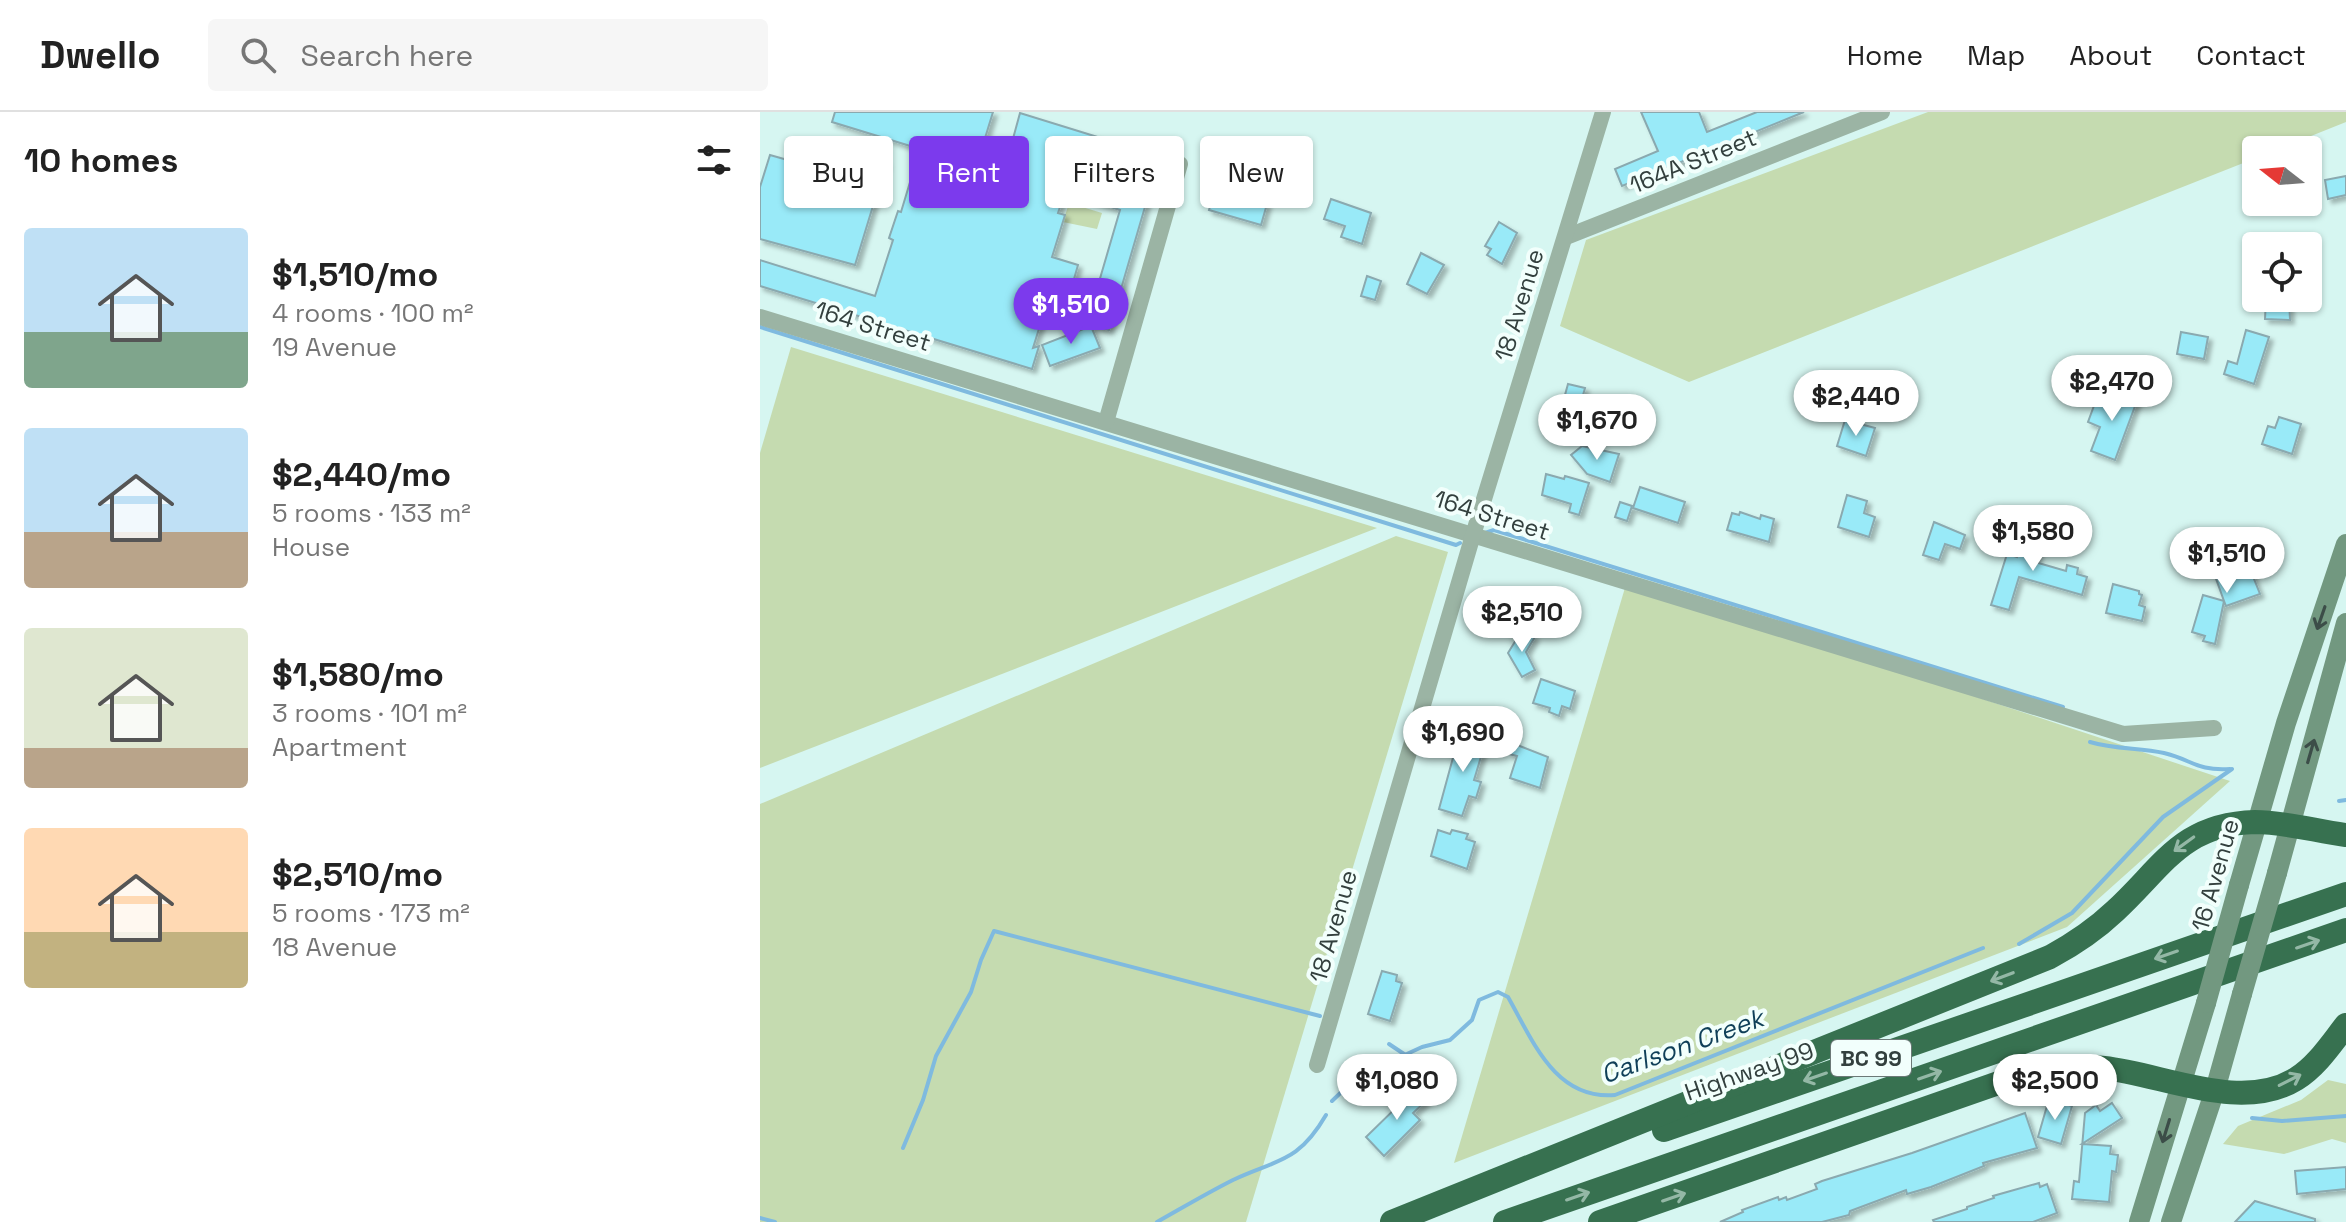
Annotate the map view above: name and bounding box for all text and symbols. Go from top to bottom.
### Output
search box [208,19,768,91]
text: Dwello [40,31,160,79]
icon: search [236,33,280,77]
text: Search here [300,36,473,75]
text: Home [1847,37,1923,73]
text: Map [1967,37,2025,73]
text: About [2069,37,2152,73]
text: Contact [2196,37,2306,73]
street label: 164A Street [1625,122,1761,200]
chip: Buy [784,136,893,208]
chip: Rent [909,136,1029,208]
chip: Filters [1045,136,1184,208]
chip: New [1200,136,1313,208]
north arrow [2242,136,2322,216]
map controls [2242,136,2322,312]
icon: filters [692,138,736,182]
text: 10 homes [24,139,178,182]
button: locate [2242,232,2322,312]
street label: 18 Avenue [1487,245,1551,365]
text: $1,510/mo [272,253,438,296]
icon: home [88,260,184,356]
pin: $1,510 [1006,278,1136,346]
text: $1,510 [1032,287,1110,321]
street label: 164 Street [811,294,935,358]
text: 4 rooms · 100 m² [272,296,473,330]
text: 19 Avenue [272,330,397,364]
pin: $2,470 [2047,355,2177,423]
text: $2,470 [2069,364,2155,398]
pin: $2,440 [1791,370,1921,438]
text: $2,440 [1812,379,1900,413]
pin: $1,670 [1532,394,1662,462]
text: $1,670 [1556,403,1638,437]
text: $2,440/mo [272,453,451,496]
icon: home [88,460,184,556]
street label: 164 Street [1430,483,1554,547]
text: 5 rooms · 133 m² [272,496,471,530]
pin: $1,580 [1968,505,2098,573]
text: $1,580 [1991,514,2075,548]
pin: $1,510 [2162,527,2292,595]
text: House [272,530,350,564]
text: $1,510 [2188,536,2266,570]
pin: $2,510 [1457,586,1587,654]
text: $2,510 [1481,595,1563,629]
one-way arrow [2313,605,2328,630]
text: $1,580/mo [272,653,444,696]
icon: home [88,660,184,756]
text: 3 rooms · 101 m² [272,696,467,730]
pin: $1,690 [1398,706,1528,774]
text: $1,690 [1421,715,1505,749]
text: Apartment [272,730,407,764]
one-way arrow [2305,739,2320,765]
street label: 16 Avenue [2184,815,2246,935]
one-way arrow [2173,836,2195,852]
text: $2,510/mo [272,853,443,896]
icon: home [88,860,184,956]
street label: 18 Avenue [1302,866,1364,986]
text: 5 rooms · 173 m² [272,896,470,930]
text: 18 Avenue [272,930,397,964]
one-way arrow [2295,935,2320,950]
one-way arrow [2154,949,2179,964]
one-way arrow [1990,971,2015,985]
water label: Carlson Creek [1596,1000,1771,1091]
street label: Highway 99 [1680,1034,1818,1108]
road number: BC 99 [1831,1040,1911,1076]
pin: $1,080 [1332,1054,1462,1122]
pin: $2,500 [1990,1054,2120,1122]
text: $1,080 [1355,1063,1439,1097]
text: $2,500 [2011,1063,2099,1097]
one-way arrow [1917,1066,1942,1081]
one-way arrow [1803,1071,1828,1086]
one-way arrow [2278,1072,2302,1088]
one-way arrow [2158,1117,2173,1143]
one-way arrow [1565,1188,1590,1203]
one-way arrow [1661,1189,1686,1203]

